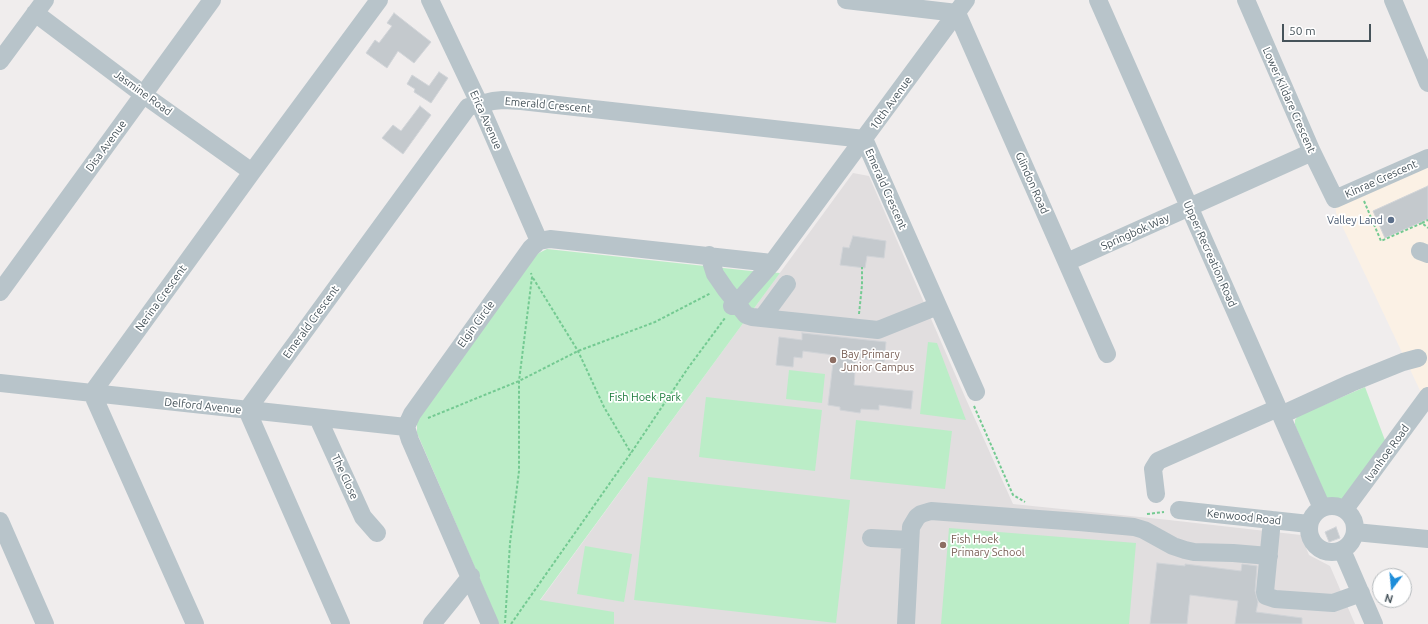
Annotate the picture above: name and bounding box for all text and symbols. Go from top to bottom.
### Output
scale bar [1284,16,1373,42]
text: 50 m [1289,24,1316,37]
street label: Lower Kildare Crescent [1260,45,1318,155]
street label: Jasmine Road [112,68,174,118]
street label: 10th Avenue [867,74,915,132]
street label: Erica Avenue [467,88,505,152]
street label: Emerald Crescent [504,95,592,115]
street label: Disa Avenue [83,118,129,174]
street label: Emerald Crescent [862,147,910,231]
street label: Glindon Road [1013,150,1051,216]
street label: Kinrae Crescent [1343,157,1419,201]
street label: Upper Recreation Road [1181,199,1239,309]
street label: Springbok Way [1099,211,1171,253]
place label: Valley Land [1327,213,1383,227]
marker: Valley Land [1386,215,1396,225]
street label: Nerina Crescent [133,262,189,334]
street label: Emerald Crescent [280,283,342,361]
street label: Elgin Circle [455,298,497,350]
place label: Bay Primary Junior Campus [841,347,914,373]
marker: Bay Primary Junior Campus [828,355,838,365]
park label: Fish Hoek Park [609,390,681,404]
street label: Delford Avenue [164,395,242,417]
street label: Ivanhoe Road [1362,422,1412,484]
street label: The Close [329,453,361,501]
street label: Kenwood Road [1206,507,1282,527]
place label: Fish Hoek Primary School [951,532,1025,558]
marker: Fish Hoek Primary School [938,540,948,550]
north arrow [1372,568,1412,608]
text: N [1383,592,1395,605]

